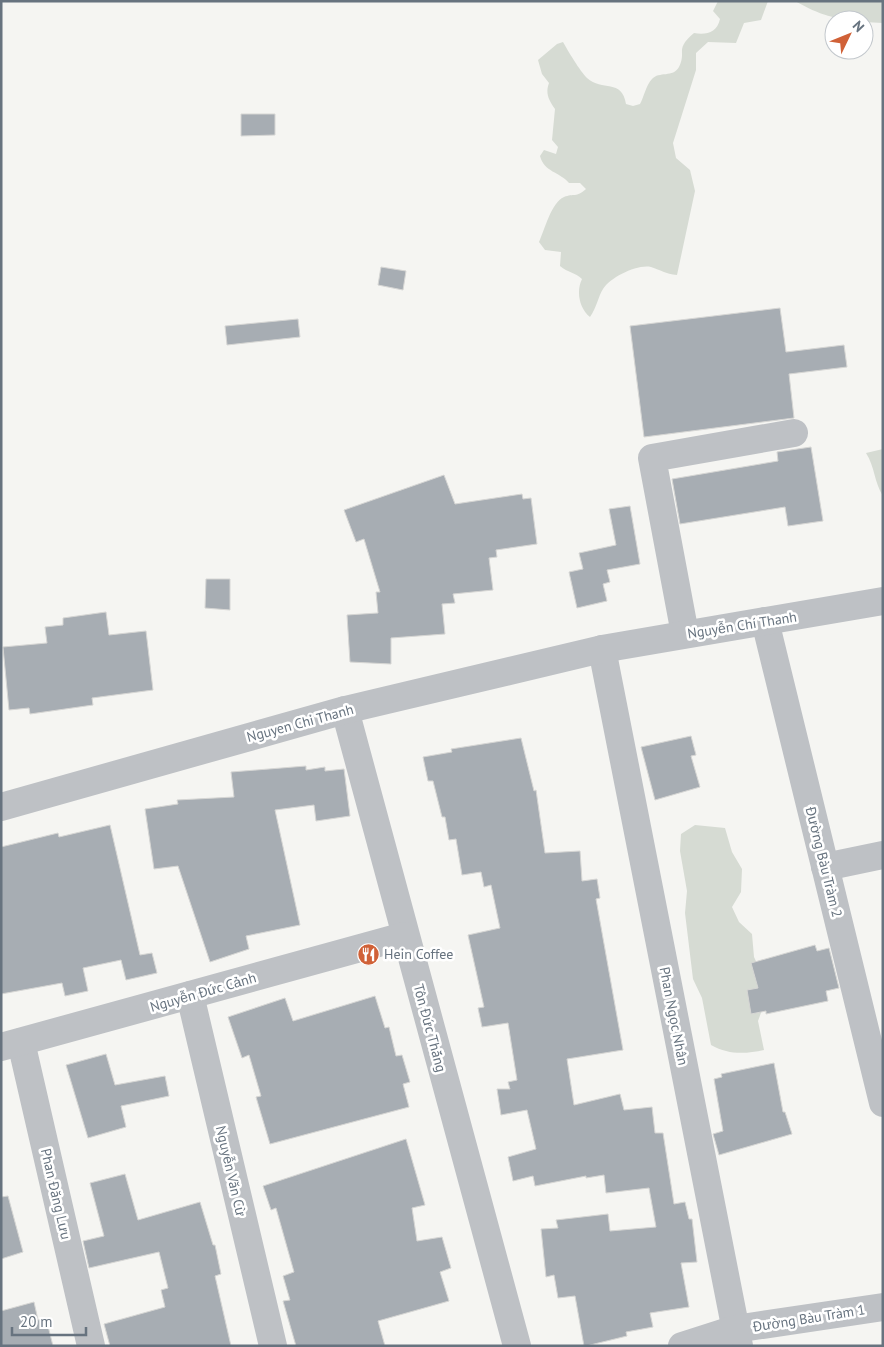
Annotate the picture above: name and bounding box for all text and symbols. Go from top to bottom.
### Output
north arrow [824,10,874,60]
text: N [849,17,868,36]
street label: Nguyễn Chí Thanh [686,607,798,643]
street label: Nguyen Chi Thanh [245,700,355,746]
street label: Đường Bàu Tràm 2 [801,804,846,919]
restaurant icon: Hein Coffee [356,942,380,966]
place label: Hein Coffee [384,945,453,963]
street label: Phan Ngọc Nhân [656,965,692,1067]
street label: Nguyễn Đức Cảnh [148,968,258,1016]
street label: Tôn Đức Thắng [410,982,450,1074]
street label: Nguyễn Văn Cừ [212,1124,250,1218]
street label: Phan Đăng Lưu [37,1147,75,1241]
street label: Đường Bàu Tràm 1 [751,1300,866,1336]
scale bar [12,1304,86,1336]
text: 20 m [20,1312,53,1331]

